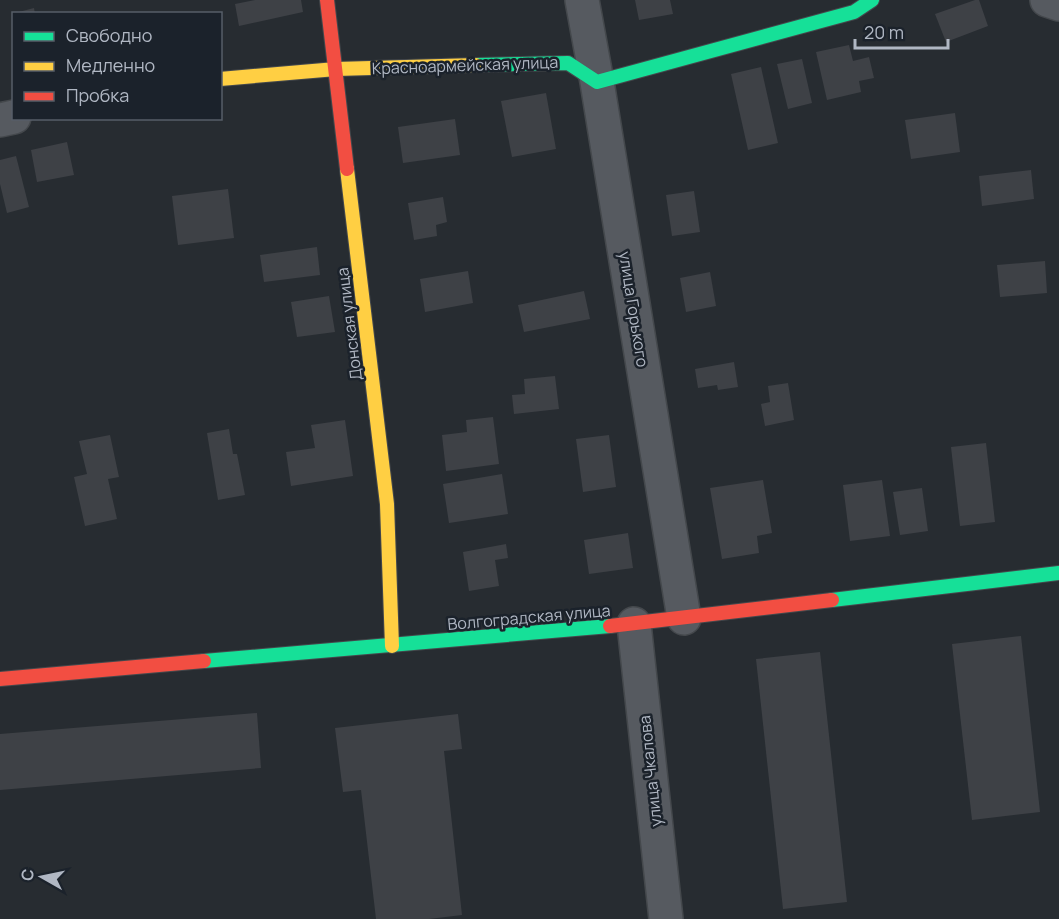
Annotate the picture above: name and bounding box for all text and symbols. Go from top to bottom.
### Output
legend [12,12,222,120]
scale bar [855,12,948,50]
text: 20 m [864,20,904,44]
text: Свободно [66,23,152,47]
street label: Красноармейская улица [371,51,559,79]
text: Медленно [66,53,155,77]
text: Пробка [66,83,129,107]
street label: улица Горького [614,249,654,369]
street label: Донская улица [331,266,367,382]
street label: Волгоградская улица [447,599,611,635]
street label: улица Чкалова [633,714,667,828]
north arrow [12,847,72,907]
text: С [15,867,39,882]

